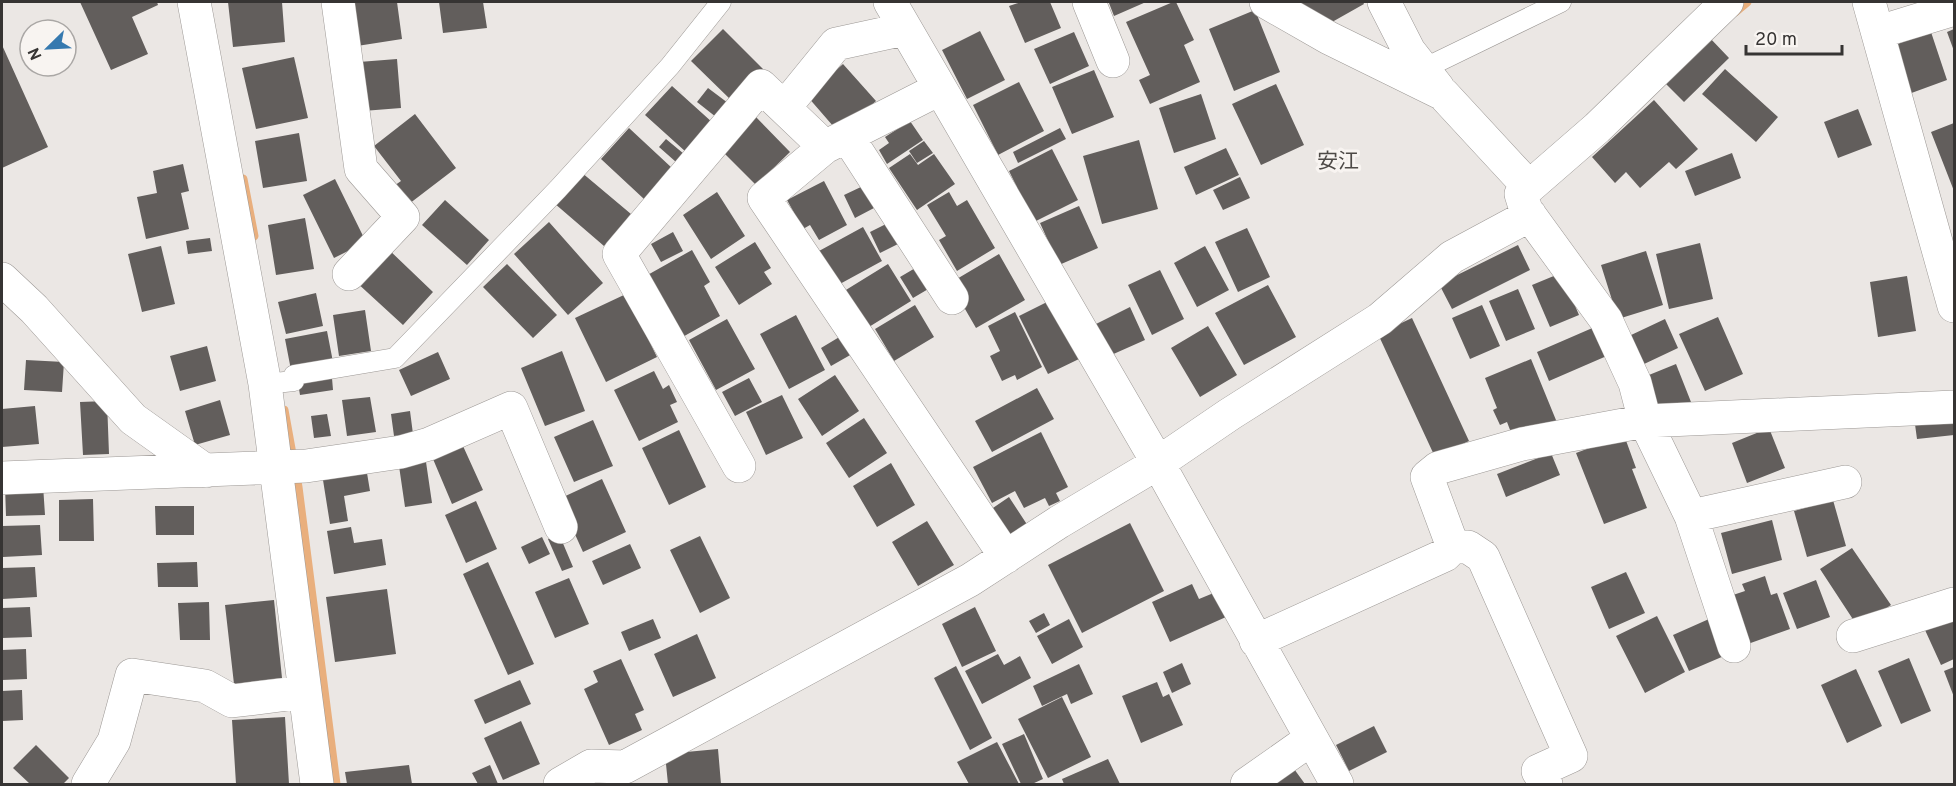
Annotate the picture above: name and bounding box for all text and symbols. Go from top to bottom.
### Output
north arrow [18,18,78,78]
scale bar [1746,18,1842,56]
text: 20 m [1755,29,1797,52]
text: N [25,44,48,63]
district label: 安江 [1317,149,1359,176]

